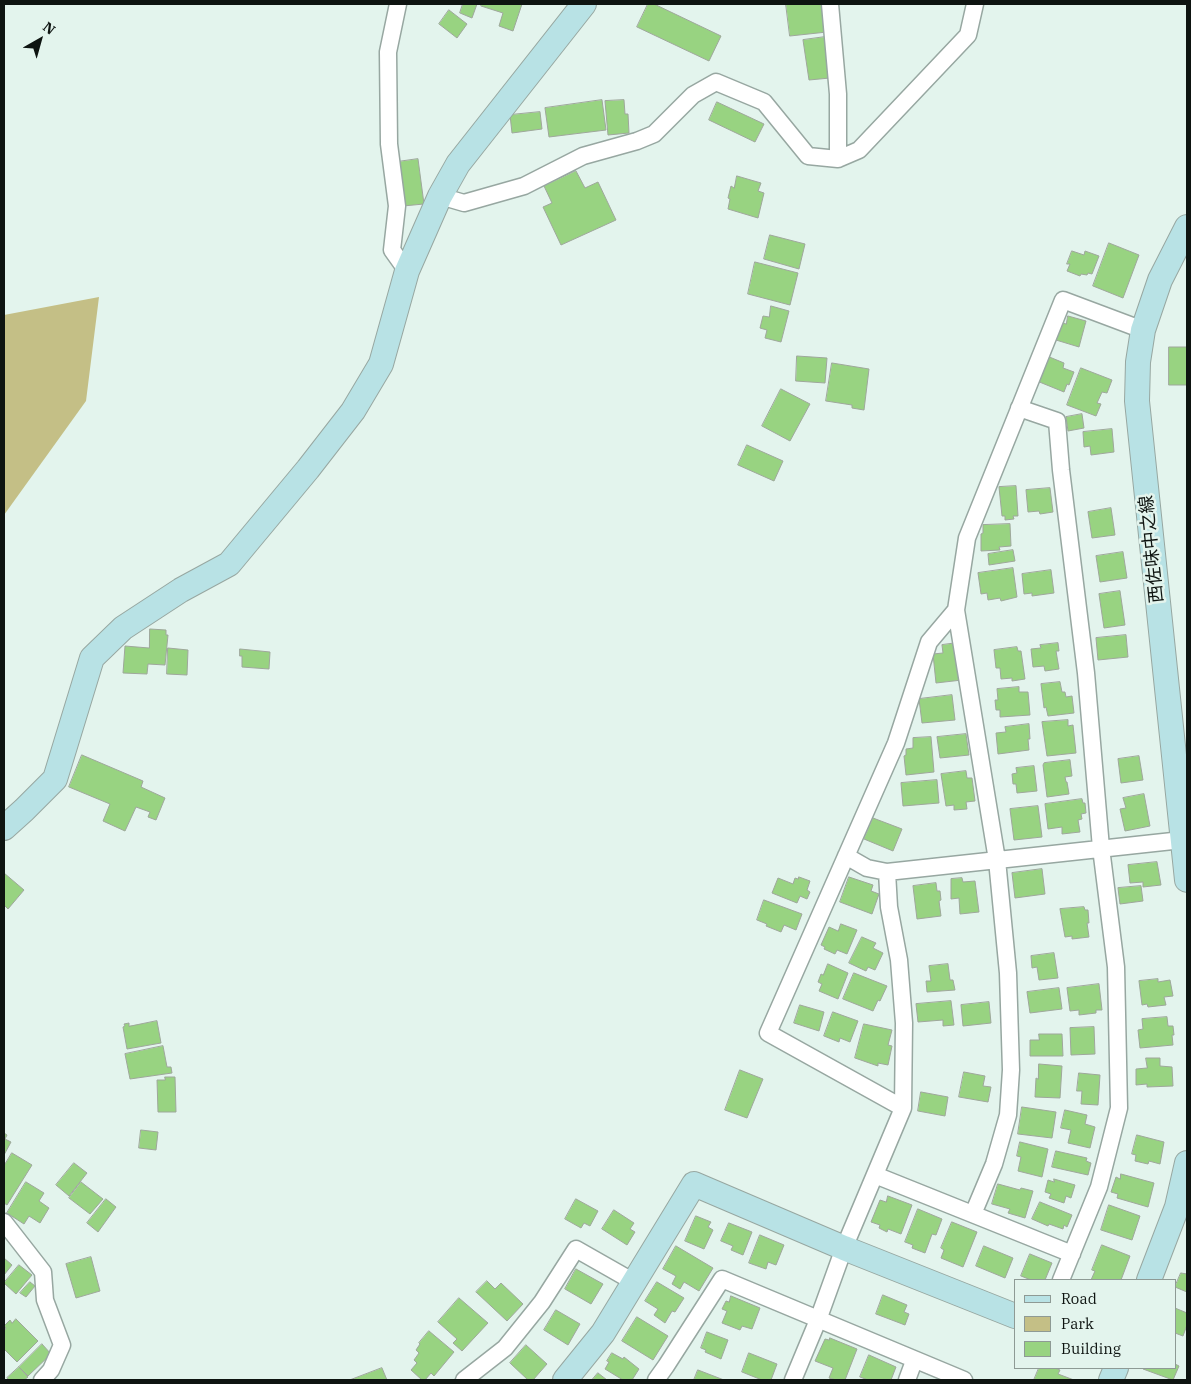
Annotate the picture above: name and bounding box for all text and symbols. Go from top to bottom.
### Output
north arrow [15,15,65,65]
text: N [39,18,59,39]
street label: 西佐味中之線 [1136,494,1168,604]
legend [1014,1279,1176,1369]
text: Road [1061,1289,1097,1308]
text: Park [1061,1314,1094,1333]
text: Building [1061,1339,1121,1358]

